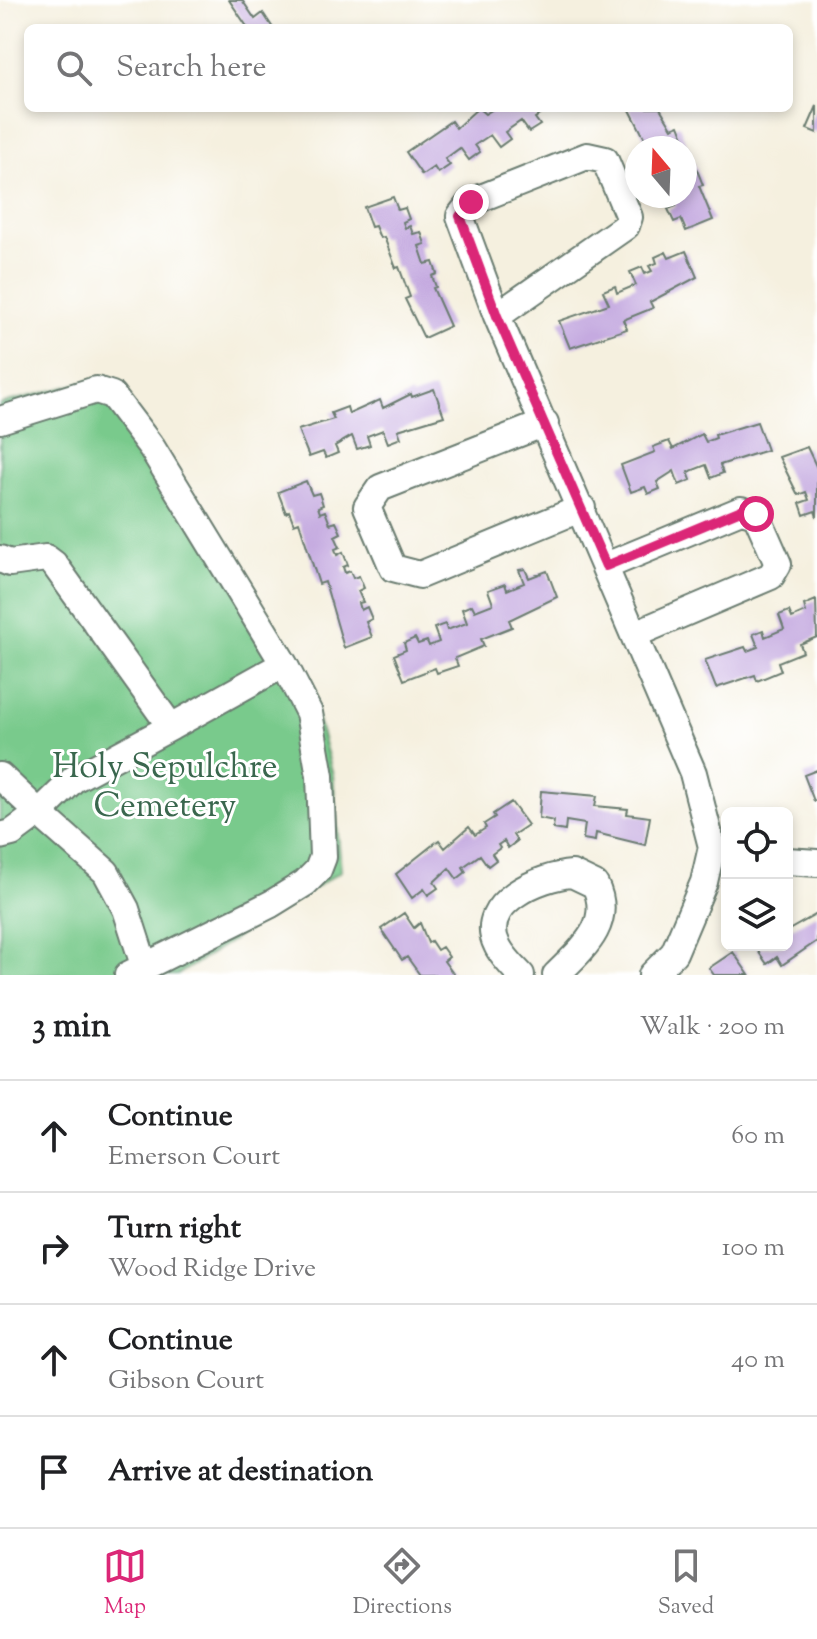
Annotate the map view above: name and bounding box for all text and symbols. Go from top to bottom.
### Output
search box [24,24,793,112]
icon: search [52,46,96,90]
text: Search here [116,47,266,90]
north arrow [625,136,697,208]
route end [453,184,489,220]
route start [738,496,774,532]
park label: Holy Sepulchre Cemetery [52,744,278,832]
map controls [721,807,793,951]
button: locate [721,807,793,879]
button: layers [721,879,793,951]
text: 3 min [32,1003,111,1052]
text: Walk · 200 m [640,1009,785,1046]
text: Continue [108,1096,233,1139]
icon: ahead [32,1114,76,1158]
text: 60 m [731,1118,785,1155]
text: Emerson Court [108,1139,280,1176]
text: Turn right [108,1208,241,1251]
icon: right [32,1226,76,1270]
text: 100 m [722,1230,785,1267]
text: Wood Ridge Drive [108,1251,316,1288]
text: Continue [108,1320,233,1363]
icon: ahead [32,1338,76,1382]
text: 40 m [731,1342,785,1379]
text: Gibson Court [108,1363,264,1400]
icon: arrive [32,1450,76,1494]
text: Arrive at destination [108,1451,373,1494]
tab: Map [103,1544,147,1624]
tab: Directions [353,1544,452,1624]
tab: Saved [658,1544,714,1624]

